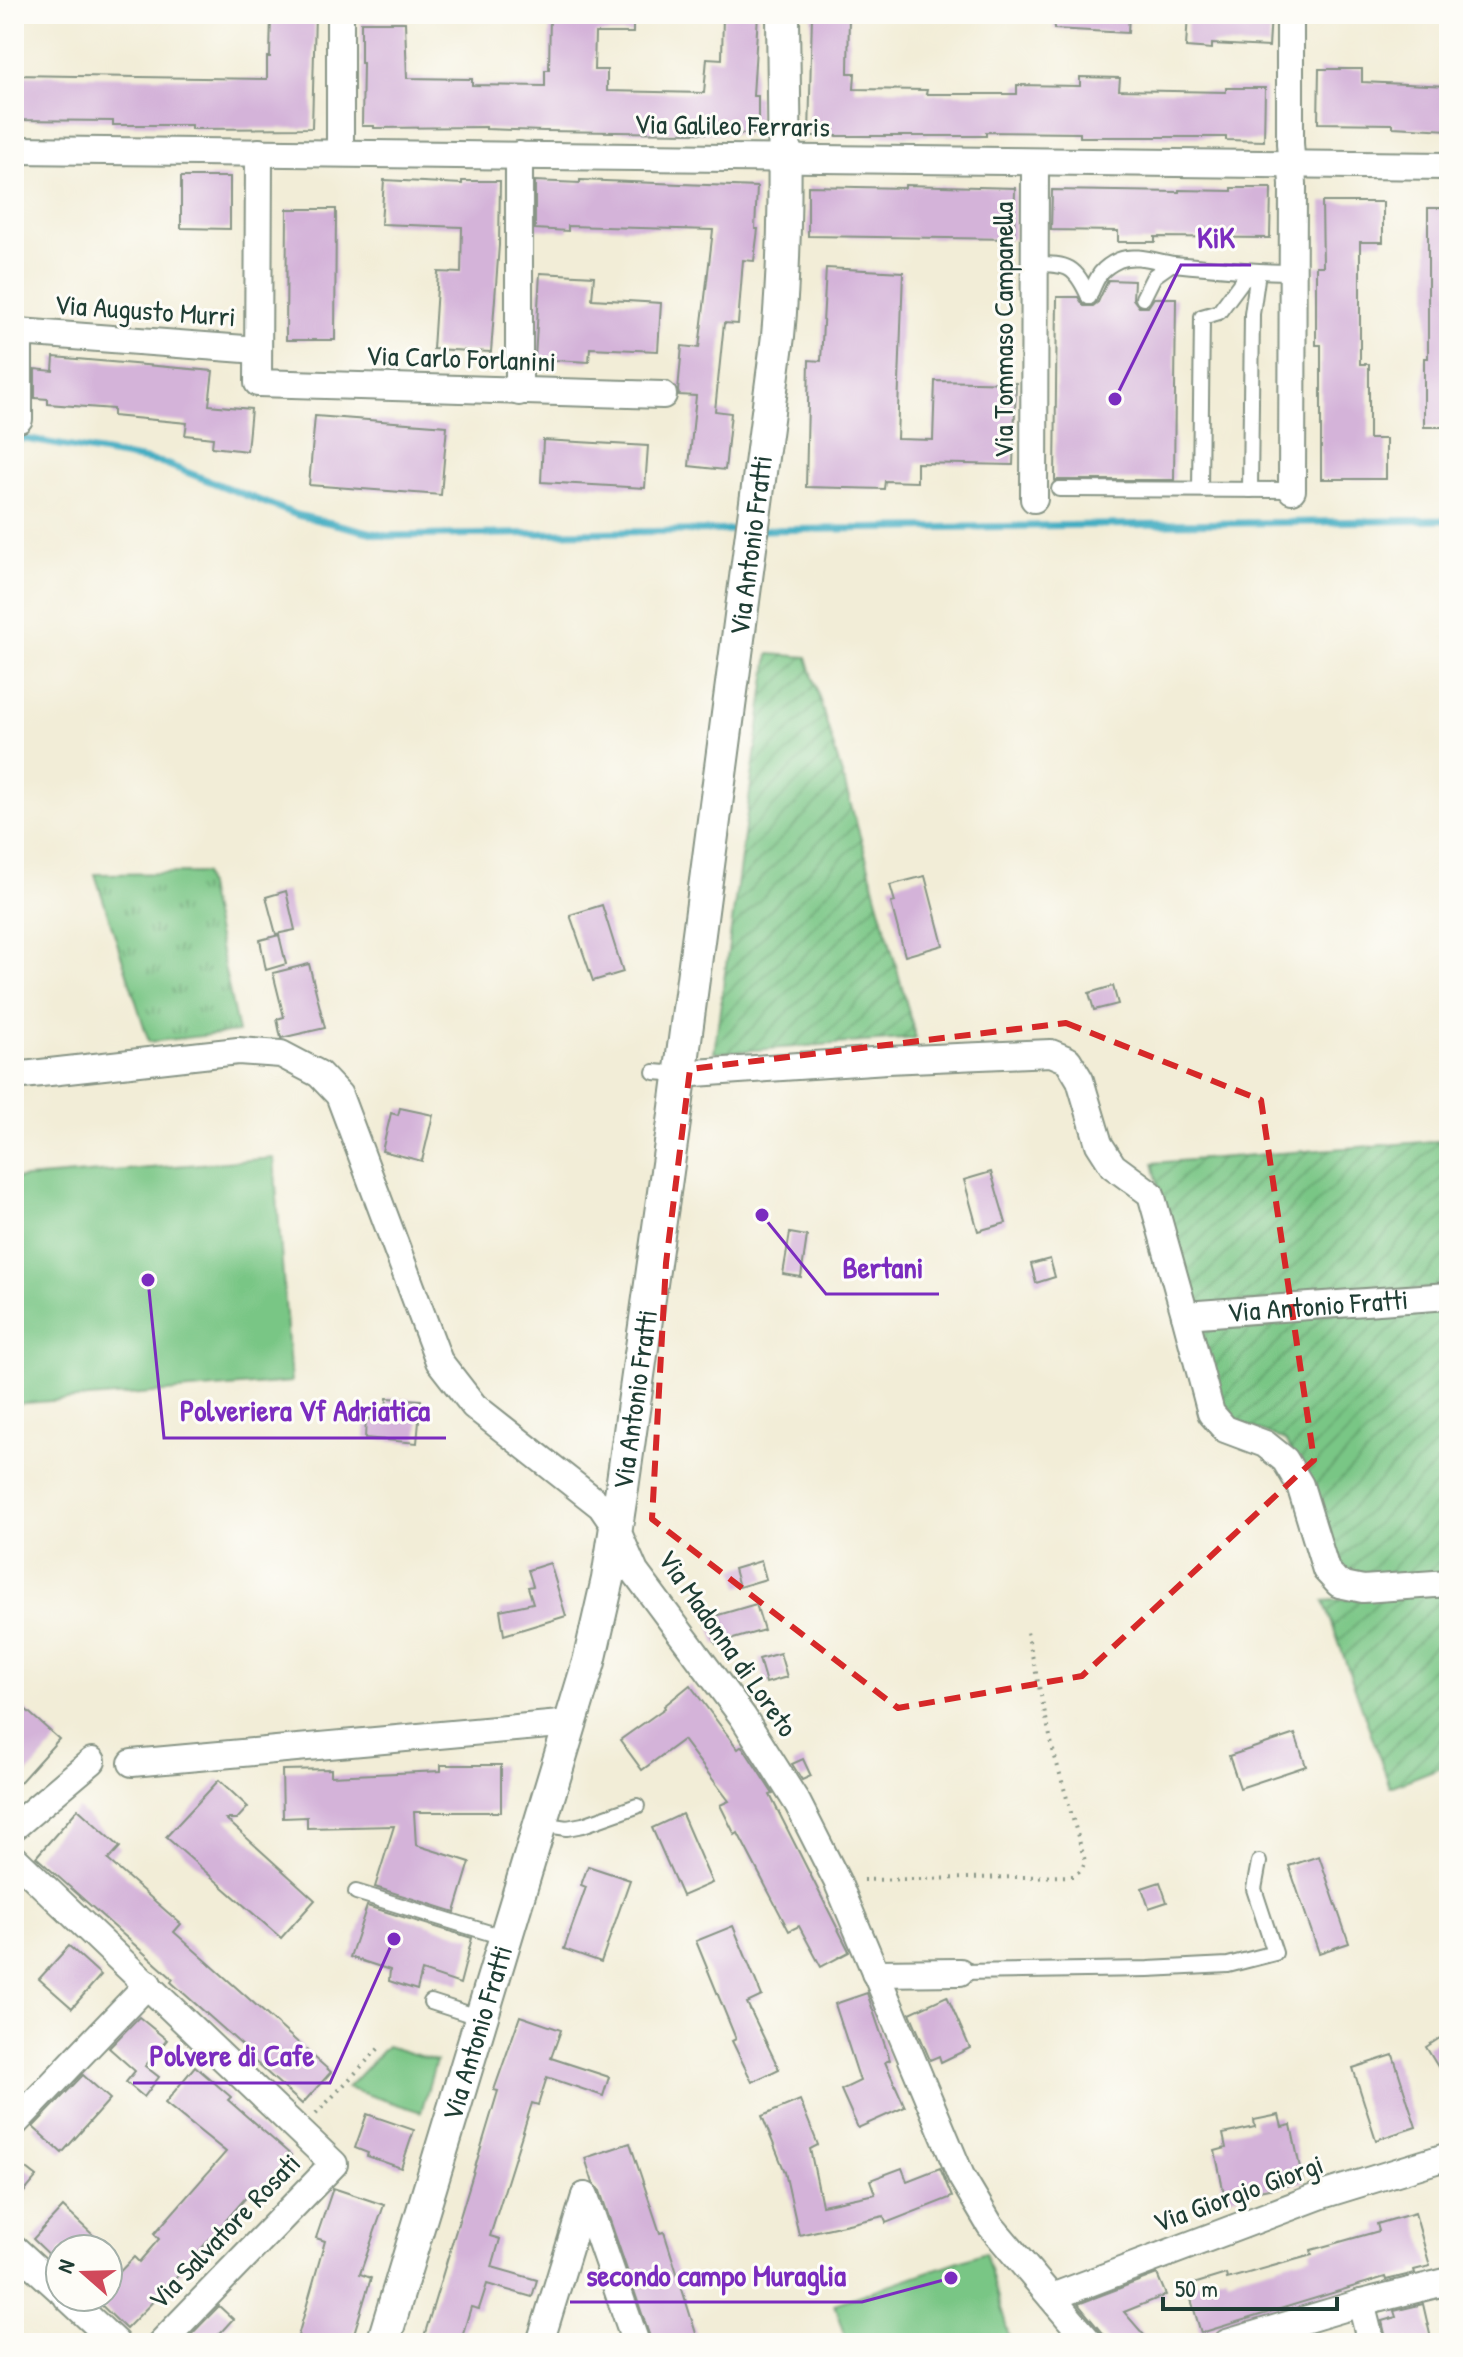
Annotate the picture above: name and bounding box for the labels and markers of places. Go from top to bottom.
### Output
callout: KiK [1181,211,1251,265]
callout: Bertani [826,1240,939,1294]
callout: Polveriera Vf Adriatica [164,1384,446,1438]
callout: Polvere di Cafe [133,2029,330,2083]
callout: secondo campo Muraglia [570,2248,862,2302]

